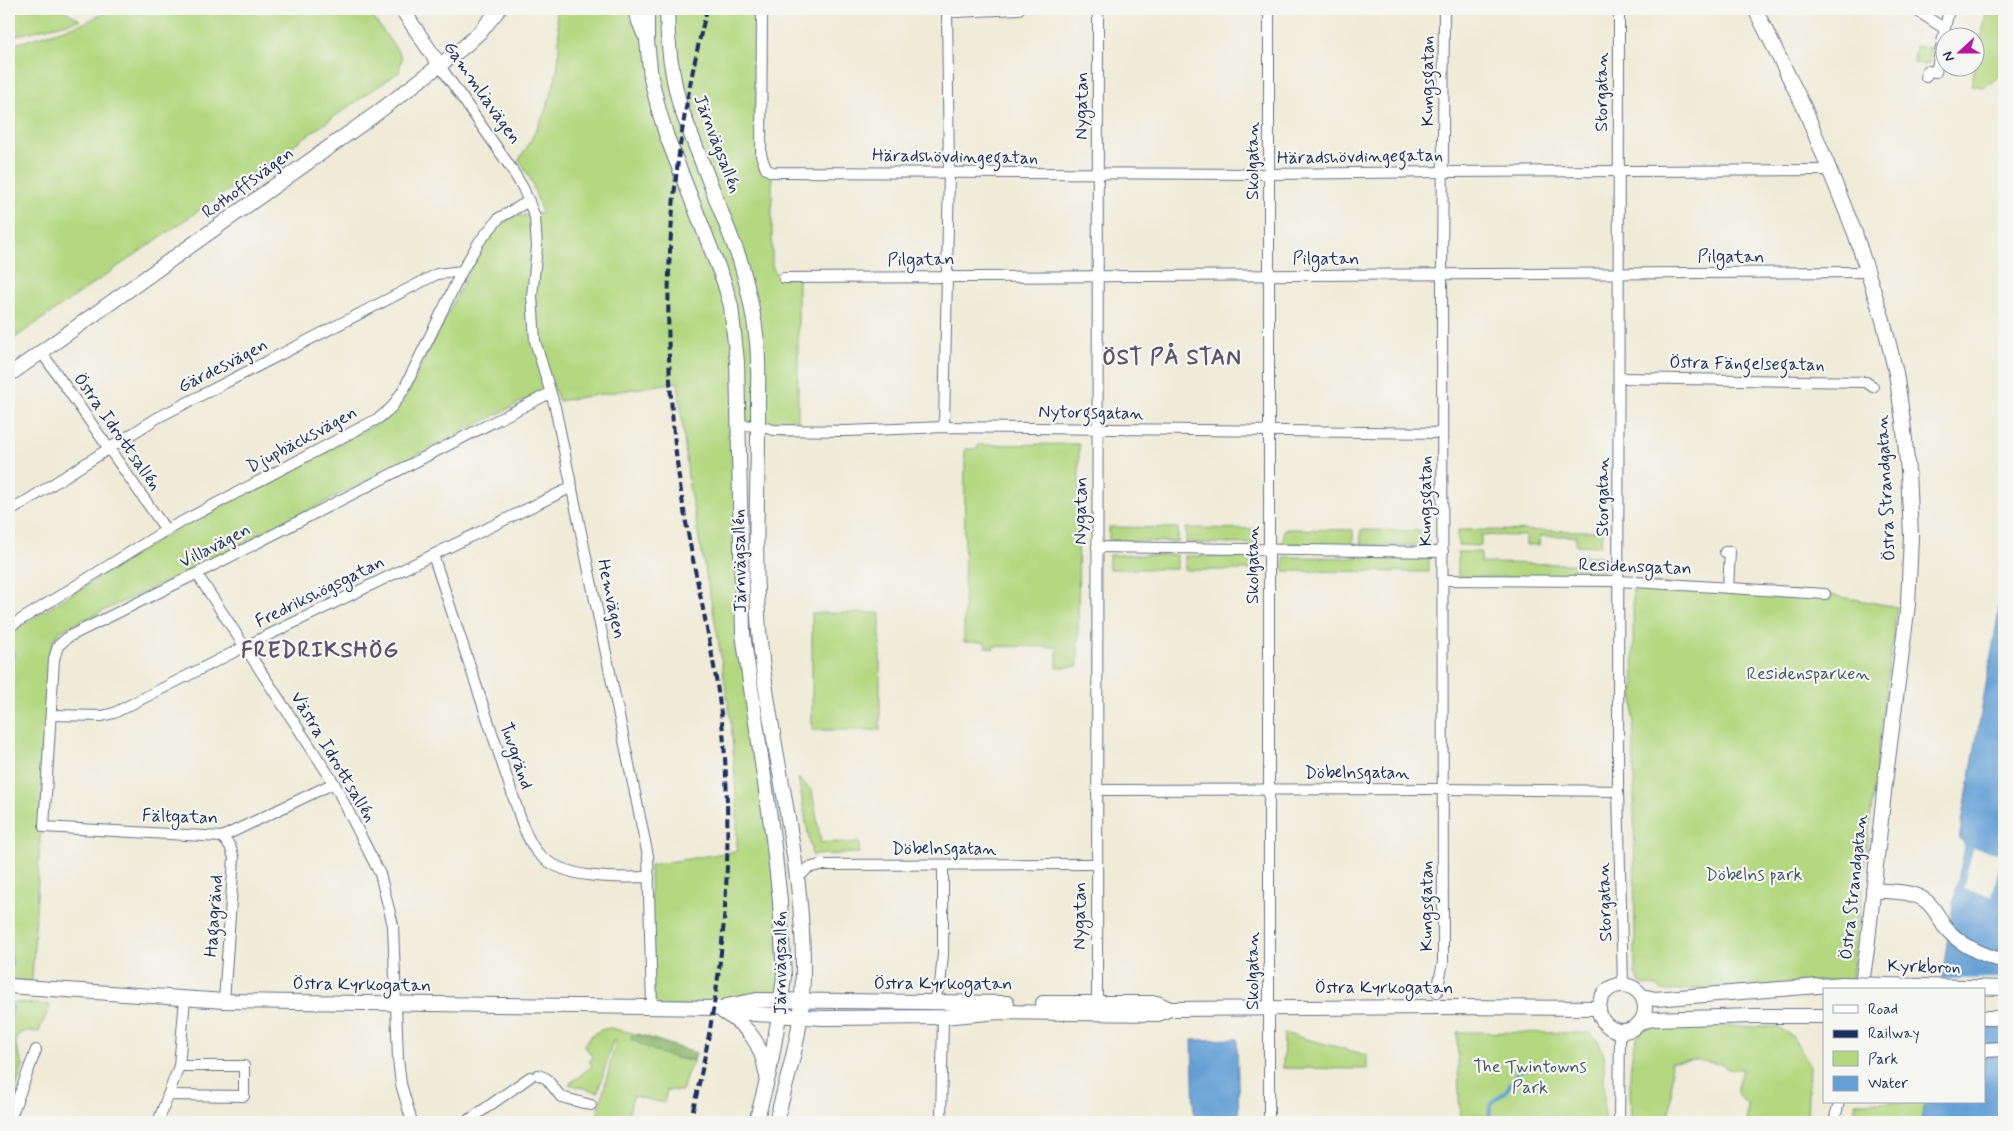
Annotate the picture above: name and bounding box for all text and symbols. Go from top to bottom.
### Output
north arrow [1936,28,1986,78]
street label: Kungsgatan [1416,36,1442,126]
street label: Gammliavägen [438,37,526,149]
text: N [1939,49,1959,64]
street label: Storgatan [1590,52,1614,132]
street label: Nygatan [1070,72,1095,140]
street label: Järnvägsallén [687,91,747,197]
street label: Skolgatan [1241,122,1265,200]
street label: Rothoffsvägen [197,141,299,225]
street label: Häradshövdingegatan [872,144,1038,172]
street label: Häradshövdingegatan [1277,144,1443,172]
street label: Pilgatan [1697,245,1765,270]
street label: Pilgatan [887,247,955,274]
street label: Pilgatan [1292,247,1360,272]
street label: Gärdesvägen [174,333,272,399]
district label: ÖST PÅ STAN [1102,342,1242,372]
street label: Östra Fängelsegatan [1669,351,1825,379]
street label: Östra Idrottsallén [67,368,167,496]
street label: Nytorgsgatan [1038,400,1144,428]
street label: Djupbäcksvägen [243,401,361,479]
street label: Östra Strandgatan [1870,414,1902,562]
street label: Kungsgatan [1414,456,1440,546]
street label: Storgatan [1591,457,1615,537]
street label: Nygatan [1069,477,1094,545]
street label: Järnvägsallén [727,509,753,613]
street label: Villavägen [175,518,255,574]
street label: Skolgatan [1241,526,1265,604]
street label: Fredrikshögsgatan [251,550,389,635]
street label: Residensgatan [1578,553,1692,582]
street label: Hemvägen [591,557,631,641]
district label: FREDRIKSHÖG [241,637,399,665]
park label: Residensparken [1746,662,1870,686]
street label: Västra Idrottsallén [284,687,382,827]
street label: Tuvgränd [492,720,539,793]
street label: Döbelnsgatan [1305,761,1409,785]
street label: Fältgatan [142,804,218,831]
street label: Östra Strandgatan [1834,813,1874,961]
street label: Döbelnsgatan [892,837,996,861]
street label: Kungsgatan [1415,861,1441,951]
street label: Storgatan [1592,862,1618,942]
park label: Döbelns park [1706,863,1803,887]
street label: Hagagränd [199,874,231,958]
street label: Nygatan [1068,882,1093,950]
street label: Järnvägsallén [769,911,793,1015]
street label: Skolgatan [1241,932,1265,1010]
street label: Kyrkbron [1887,954,1961,980]
street label: Östra Kyrkogatan [292,972,432,999]
street label: Östra Kyrkogatan [874,972,1012,997]
street label: Östra Kyrkogatan [1315,976,1453,1001]
legend [1823,988,1986,1104]
text: Road [1868,1000,1898,1020]
text: Railway [1868,1024,1920,1044]
text: Park [1868,1050,1898,1070]
park label: The Twintowns Park [1473,1055,1587,1100]
text: Water [1868,1074,1908,1094]

